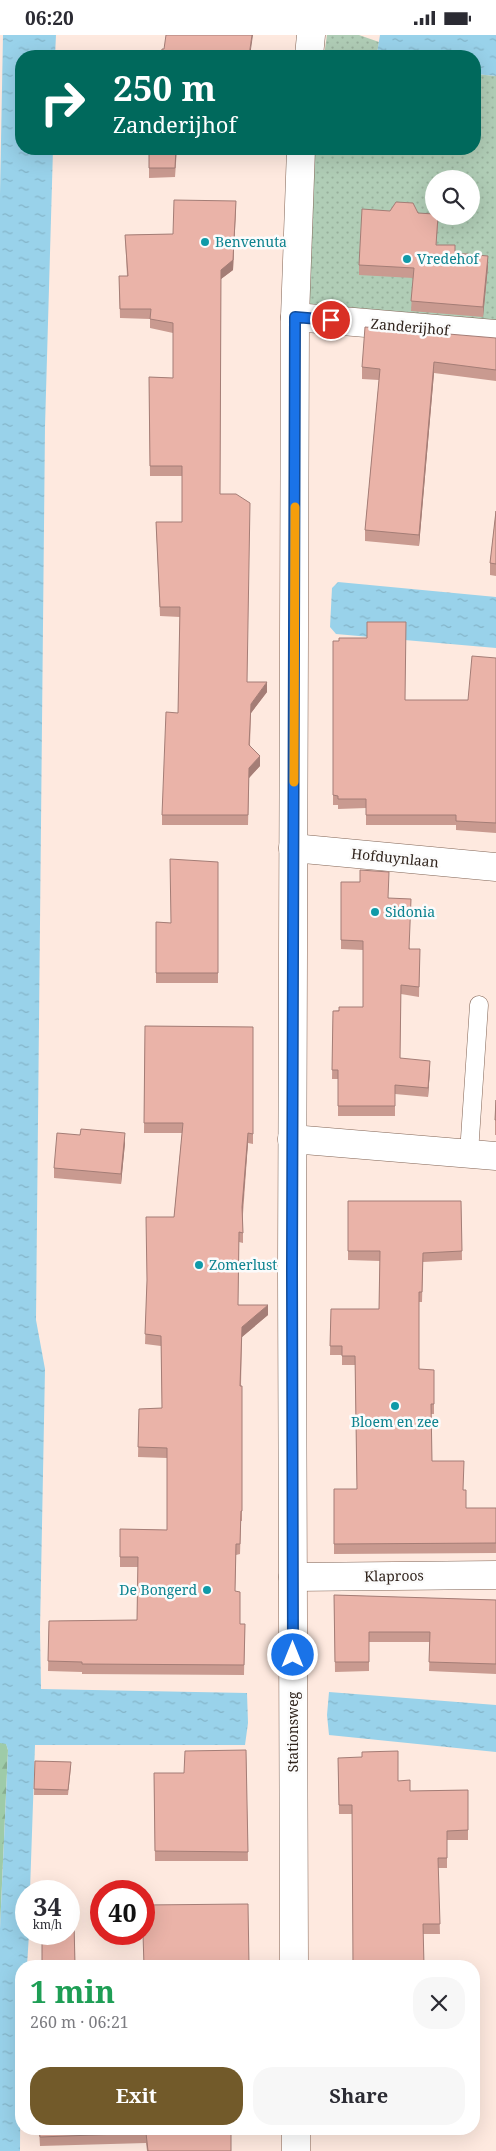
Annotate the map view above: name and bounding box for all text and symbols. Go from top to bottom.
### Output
text: 06:20 [25,5,74,31]
text: 250 m [113,64,216,111]
icon: right [30,70,95,135]
text: Zanderijhof [113,109,237,139]
map controls [425,170,480,225]
button: search [425,170,480,225]
place label: Benvenuta [215,232,287,251]
marker: Benvenuta [199,236,211,248]
place label: Vredehof [417,249,481,268]
marker: Vredehof [401,253,413,265]
pin [310,299,352,341]
icon: arrive [317,306,345,334]
street label: Zanderijhof [370,314,452,340]
street label: Hofduynlaan [350,843,440,872]
place label: Sidonia [385,902,435,921]
marker: Sidonia [369,906,381,918]
place label: Zomerlust [209,1255,277,1274]
marker: Zomerlust [193,1259,205,1271]
marker: Bloem en zee [389,1400,401,1412]
place label: Bloem en zee [351,1412,439,1431]
street label: Klaproos [364,1565,424,1586]
place label: De Bongerd [119,1580,197,1599]
marker: De Bongerd [201,1584,213,1596]
position arrow [266,1628,318,1680]
street label: Stationsweg [283,1691,302,1772]
speed limit sign: 40 [90,1880,155,1945]
text: 34 [33,1889,62,1923]
text: km/h [33,1916,62,1933]
text: 1 min [30,1971,115,2012]
button: close [413,1977,465,2029]
text: 260 m · 06:21 [30,2011,129,2033]
button: Exit [30,2067,243,2125]
button: Share [253,2067,465,2125]

